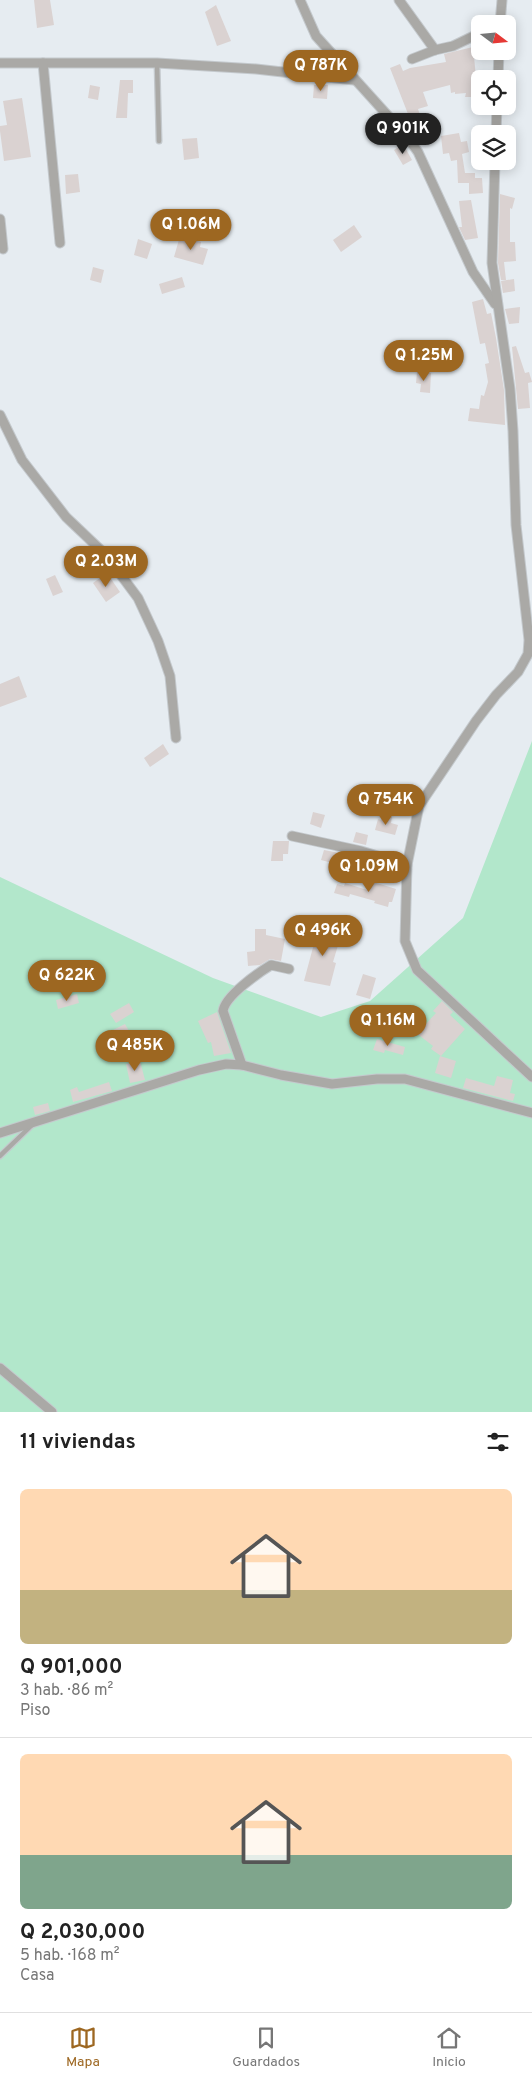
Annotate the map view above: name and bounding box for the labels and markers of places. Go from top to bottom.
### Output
pin: Q 787K [280,49,362,92]
pin: Q 901K [362,112,444,155]
pin: Q 1.06M [145,208,237,251]
pin: Q 1.25M [378,340,470,382]
pin: Q 2.03M [60,546,152,588]
pin: Q 754K [345,784,427,826]
pin: Q 1.09M [323,850,415,893]
pin: Q 496K [282,914,364,957]
pin: Q 622K [26,960,108,1002]
pin: Q 1.16M [342,1004,434,1047]
pin: Q 485K [94,1030,176,1072]

